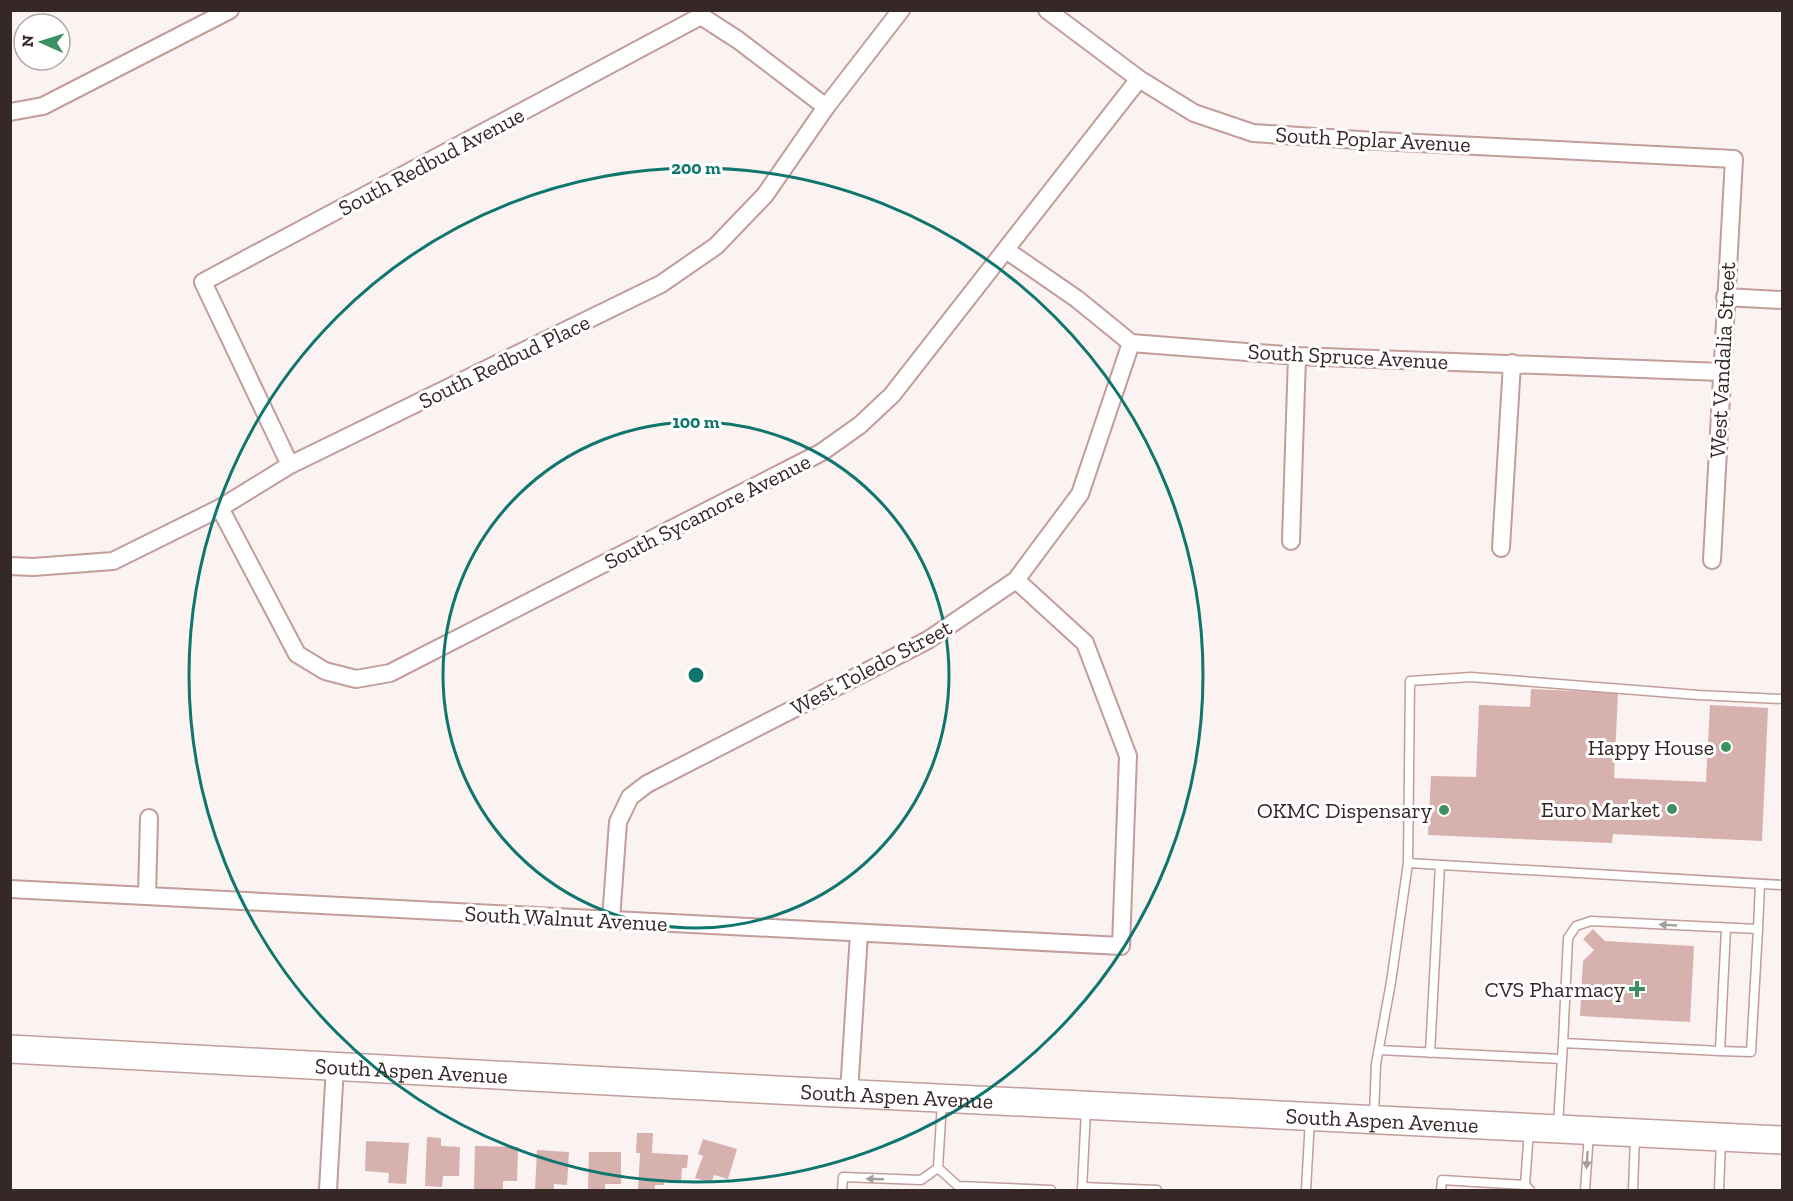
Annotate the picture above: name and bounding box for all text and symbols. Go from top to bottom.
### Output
north arrow [12,12,72,72]
text: N [18,35,37,48]
street label: South Redbud Avenue [334,101,529,222]
street label: South Poplar Avenue [1275,121,1471,158]
text: 200 m [671,157,721,179]
street label: West Vandalia Street [1704,260,1741,459]
street label: South Redbud Place [414,308,594,415]
street label: South Spruce Avenue [1247,338,1449,375]
text: 100 m [672,411,720,433]
street label: South Sycamore Avenue [600,448,815,575]
street label: West Toledo Street [786,613,957,721]
centre of rings [686,665,706,685]
place label: Happy House [1588,734,1714,761]
marker: Happy House [1719,740,1733,754]
place label: Euro Market [1541,796,1661,823]
place label: OKMC Dispensary [1257,797,1433,824]
marker: Euro Market [1665,802,1679,816]
marker: OKMC Dispensary [1437,803,1451,817]
street label: South Walnut Avenue [464,900,668,937]
one-way arrow [1658,920,1677,929]
place label: CVS Pharmacy [1484,976,1626,1003]
marker: CVS Pharmacy [1630,982,1644,996]
street label: South Aspen Avenue [314,1052,508,1090]
street label: South Aspen Avenue [800,1078,994,1115]
street label: South Aspen Avenue [1285,1102,1479,1139]
one-way arrow [1582,1151,1591,1170]
one-way arrow [866,1174,885,1183]

